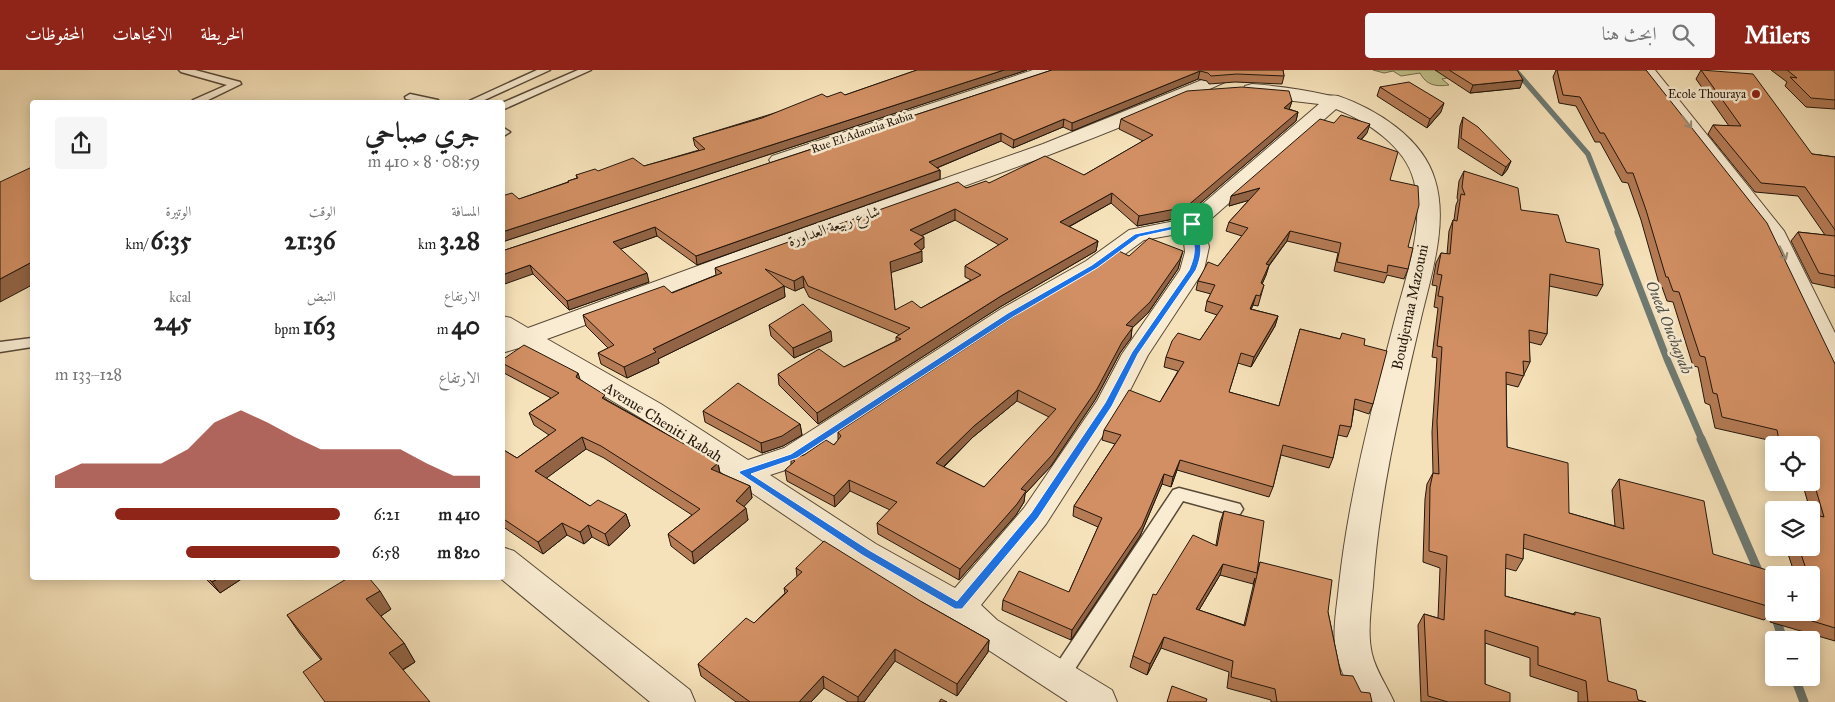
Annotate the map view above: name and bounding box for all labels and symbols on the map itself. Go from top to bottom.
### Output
place label: Ecole Thouraya [1668,87,1747,101]
marker: Ecole Thouraya [1750,88,1762,100]
street label: Rue El Adaouia Rabia [809,108,916,156]
one-way arrow [1682,115,1692,129]
street label: شارع ربيعة العداورة [786,202,884,254]
pin [1171,203,1213,245]
street label: Boudjemaa Mazouni [1388,242,1432,372]
one-way arrow [1779,245,1788,260]
water label: Oued Ouchayah [1642,278,1697,377]
street label: Avenue Cheniti Rabah [599,378,726,466]

